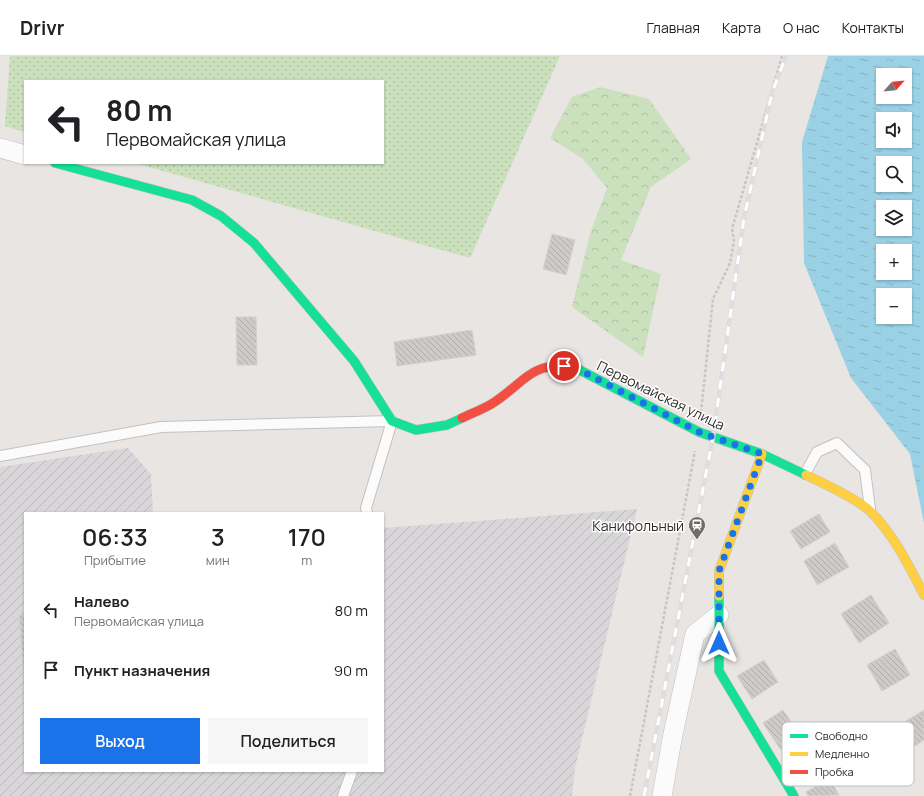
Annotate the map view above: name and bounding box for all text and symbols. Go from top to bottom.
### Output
text: Drivr [20,15,64,41]
text: Главная [647,18,700,37]
text: Карта [722,18,761,37]
text: О нас [783,18,820,37]
text: Контакты [842,18,904,37]
north arrow [876,68,912,104]
map controls [876,68,912,324]
text: 80 m [106,91,172,129]
icon: left [40,96,92,148]
button: sound [876,112,912,148]
text: Первомайская улица [106,127,286,151]
button: search [876,156,912,192]
button: layers [876,200,912,236]
button: + [876,244,912,280]
button: − [876,288,912,324]
pin [547,349,581,383]
icon: arrive [553,355,575,377]
street label: Первомайская улица [594,356,728,434]
station icon: Канифольный [687,515,707,540]
place label: Канифольный [592,516,684,535]
text: 06:33 [82,520,148,553]
text: 3 [211,520,225,553]
text: 170 [288,520,326,553]
text: Прибытие [84,551,146,569]
text: мин [206,551,230,569]
text: m [301,551,312,569]
text: Налево [74,591,129,612]
icon: left [40,599,62,621]
text: 80 m [334,600,368,621]
text: Первомайская улица [74,612,204,630]
position arrow [698,622,740,664]
icon: arrive [40,659,62,681]
text: Пункт назначения [74,660,210,681]
text: 90 m [334,660,368,681]
button: Выход [40,718,200,764]
button: Поделиться [208,718,368,764]
legend [782,722,914,786]
text: Свободно [815,728,868,743]
text: Медленно [815,746,870,761]
text: Пробка [815,764,854,779]

